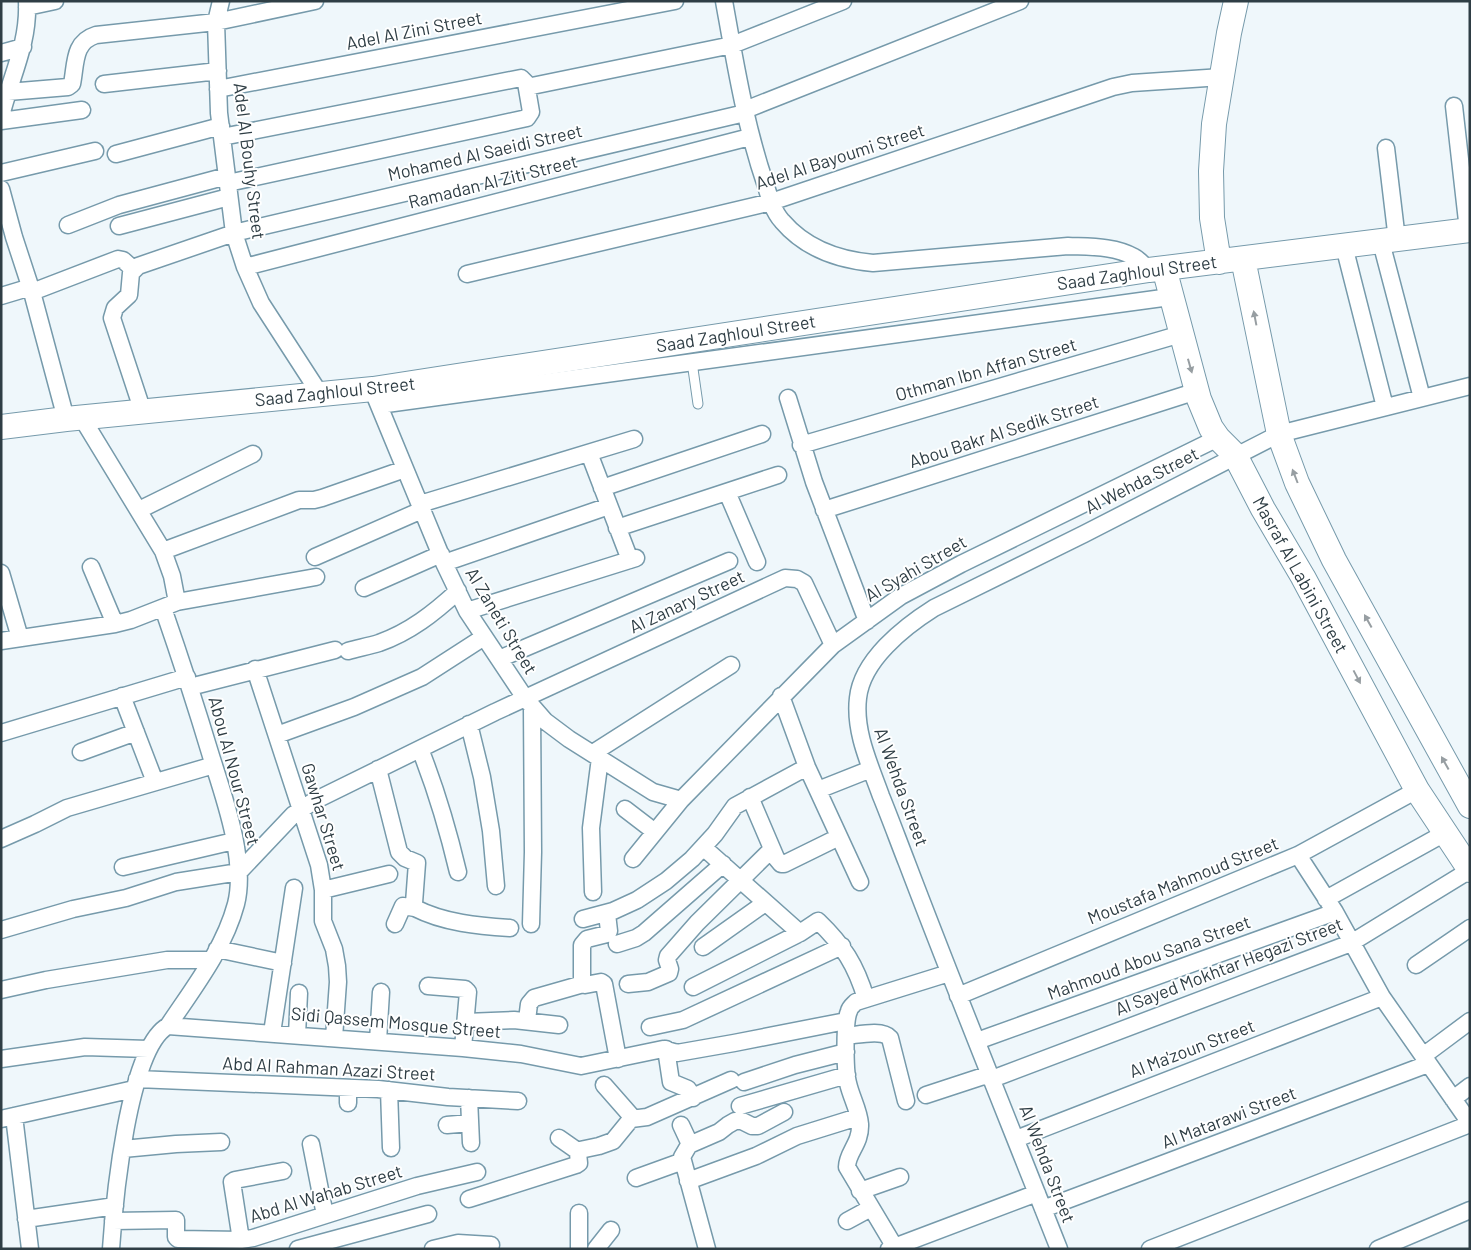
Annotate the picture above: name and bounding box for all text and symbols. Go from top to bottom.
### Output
street label: Adel Al Zini Street [344,6,484,54]
street label: Adel Al Bouhy Street [229,81,271,241]
street label: Adel Al Bayoumi Street [752,118,927,194]
street label: Mohamed Al Saeidi Street [385,119,584,185]
street label: Ramadan Al Ziti Street [406,149,580,213]
street label: Saad Zaghloul Street [1056,250,1218,294]
street label: Saad Zaghloul Street [655,310,817,356]
one-way arrow [1251,310,1259,326]
street label: Othman Ibn Affan Street [893,333,1079,405]
one-way arrow [1187,359,1195,374]
street label: Saad Zaghloul Street [254,372,416,410]
street label: Abou Bakr Al Sedik Street [906,390,1101,472]
street label: Al Wehda Street [1081,442,1202,518]
one-way arrow [1290,468,1298,483]
street label: Masraf Al Labini Street [1249,492,1353,657]
street label: Al Syahi Street [861,530,970,606]
street label: Al Zaneti Street [461,563,542,678]
street label: Al Zanary Street [625,565,748,637]
one-way arrow [1363,614,1372,627]
one-way arrow [1352,671,1361,684]
street label: Abou Al Nour Street [205,694,265,848]
street label: Al Wehda Street [870,724,934,849]
one-way arrow [1441,757,1450,770]
street label: Gawhar Street [297,760,351,873]
street label: Moustafa Mahmoud Street [1084,832,1281,928]
street label: Mahmoud Abou Sana Street [1044,910,1253,1004]
street label: Al Sayed Mokhtar Hegazi Street [1112,912,1346,1020]
street label: Sidi Qassem Mosque Street [290,1002,502,1042]
street label: Al Ma'zoun Street [1126,1014,1257,1082]
street label: Abd Al Rahman Azazi Street [222,1051,436,1085]
street label: Al Matarawi Street [1158,1081,1299,1153]
street label: Al Wehda Street [1015,1102,1081,1226]
street label: Abd Al Wahab Street [247,1159,405,1227]

